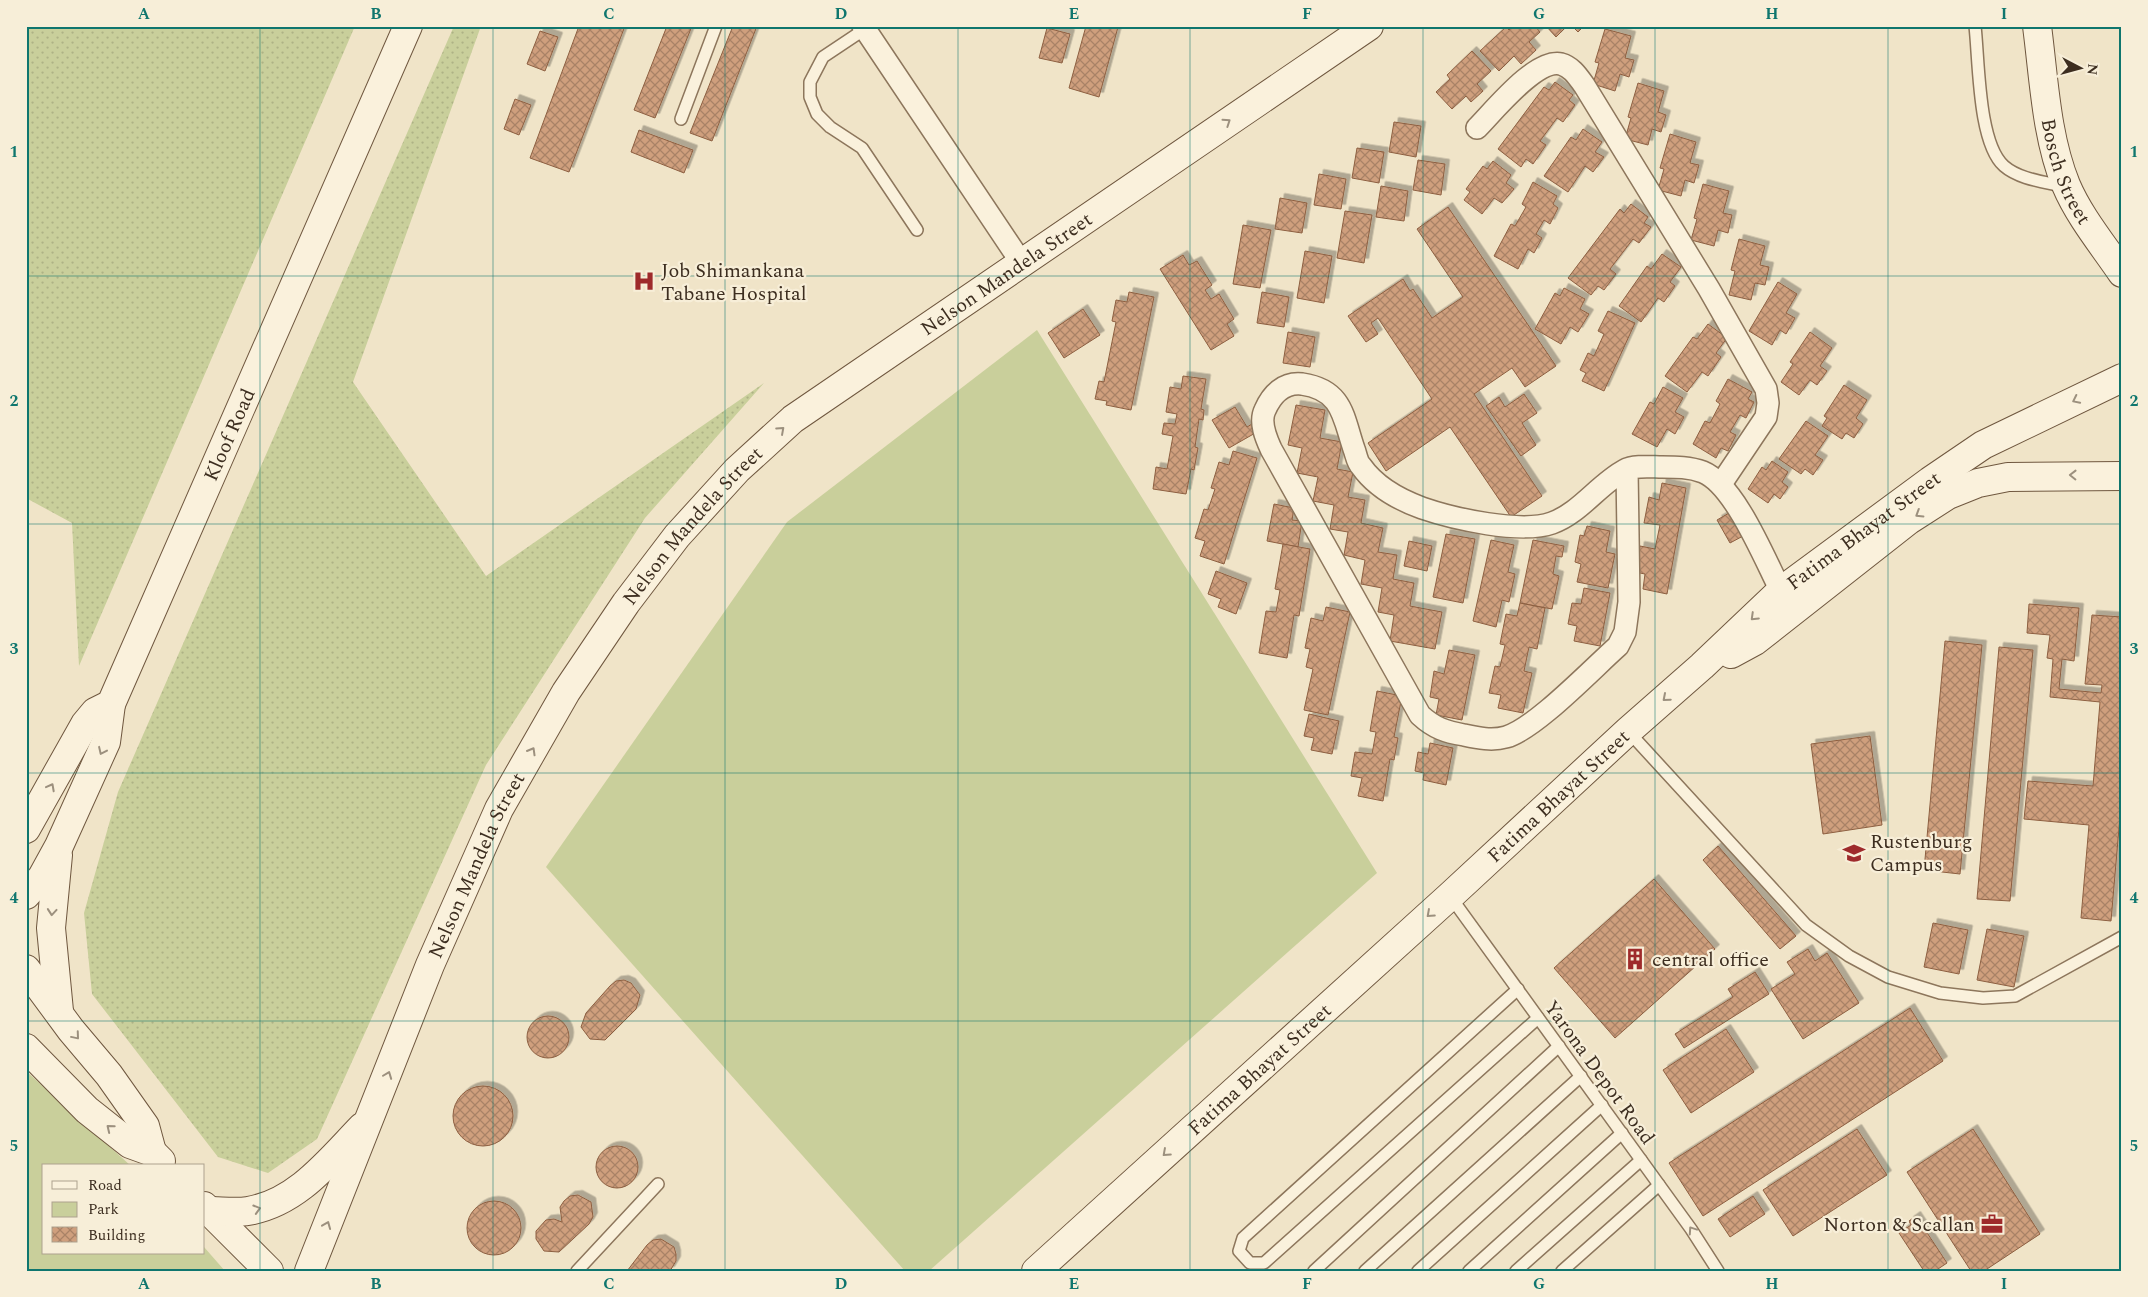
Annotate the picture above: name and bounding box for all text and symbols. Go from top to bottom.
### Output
text: A [138,2,151,26]
text: B [370,2,382,26]
text: C [603,2,615,26]
text: D [835,2,848,26]
text: E [1069,2,1079,26]
text: F [1302,2,1312,26]
text: G [1533,2,1545,26]
text: H [1765,2,1779,26]
text: I [2001,2,2007,26]
north arrow [2056,42,2106,92]
text: N [2081,63,2103,76]
street label: Bosch Street [2033,116,2098,231]
one-way arrow [1221,119,1231,128]
text: 1 [10,140,18,164]
text: 1 [2130,140,2138,164]
street label: Nelson Mandela Street [915,205,1099,344]
place label: Job Shimankana Tabane Hospital [661,256,807,309]
hospital icon: Job Shimankana Tabane Hospital [631,268,657,294]
street label: Kloof Road [196,384,263,486]
text: 2 [10,389,19,413]
text: 2 [2130,389,2139,413]
one-way arrow [2072,394,2081,404]
one-way arrow [775,427,784,436]
street label: Nelson Mandela Street [615,439,770,612]
street label: Fatima Bhayat Street [1780,464,1947,598]
one-way arrow [2069,470,2077,481]
one-way arrow [1915,507,1924,517]
one-way arrow [1750,611,1759,620]
text: 3 [10,637,19,661]
text: 3 [2130,637,2139,661]
one-way arrow [1662,692,1671,701]
street label: Fatima Bhayat Street [1481,723,1637,870]
one-way arrow [98,746,108,755]
one-way arrow [526,747,536,756]
street label: Nelson Mandela Street [421,767,533,963]
one-way arrow [44,783,54,792]
place label: Rustenburg Campus [1870,827,1972,880]
school or university icon: Rustenburg Campus [1841,840,1867,866]
text: 4 [10,886,19,910]
text: 4 [2130,886,2139,910]
one-way arrow [47,908,58,916]
one-way arrow [1426,908,1435,917]
place label: central office [1652,945,1769,975]
building icon: central office [1622,946,1648,972]
street label: Yarona Depot Road [1536,994,1662,1151]
street label: Fatima Bhayat Street [1181,996,1338,1143]
one-way arrow [71,1031,80,1040]
one-way arrow [382,1071,392,1079]
one-way arrow [107,1126,116,1134]
text: 5 [10,1134,18,1158]
text: 5 [2130,1134,2138,1158]
one-way arrow [1163,1147,1172,1156]
legend [42,1164,205,1254]
text: Road [88,1174,122,1197]
text: Park [88,1198,119,1221]
one-way arrow [252,1204,261,1214]
place label: Norton & Scallan [1823,1210,1975,1240]
office icon: Norton & Scallan [1979,1211,2005,1237]
one-way arrow [322,1222,332,1230]
text: Building [88,1224,145,1247]
one-way arrow [1689,1226,1698,1236]
text: A [138,1272,151,1296]
text: B [370,1272,382,1296]
text: C [603,1272,615,1296]
text: D [835,1272,848,1296]
text: E [1069,1272,1079,1296]
text: F [1302,1272,1312,1296]
text: G [1533,1272,1545,1296]
text: H [1765,1272,1779,1296]
text: I [2001,1272,2007,1296]

